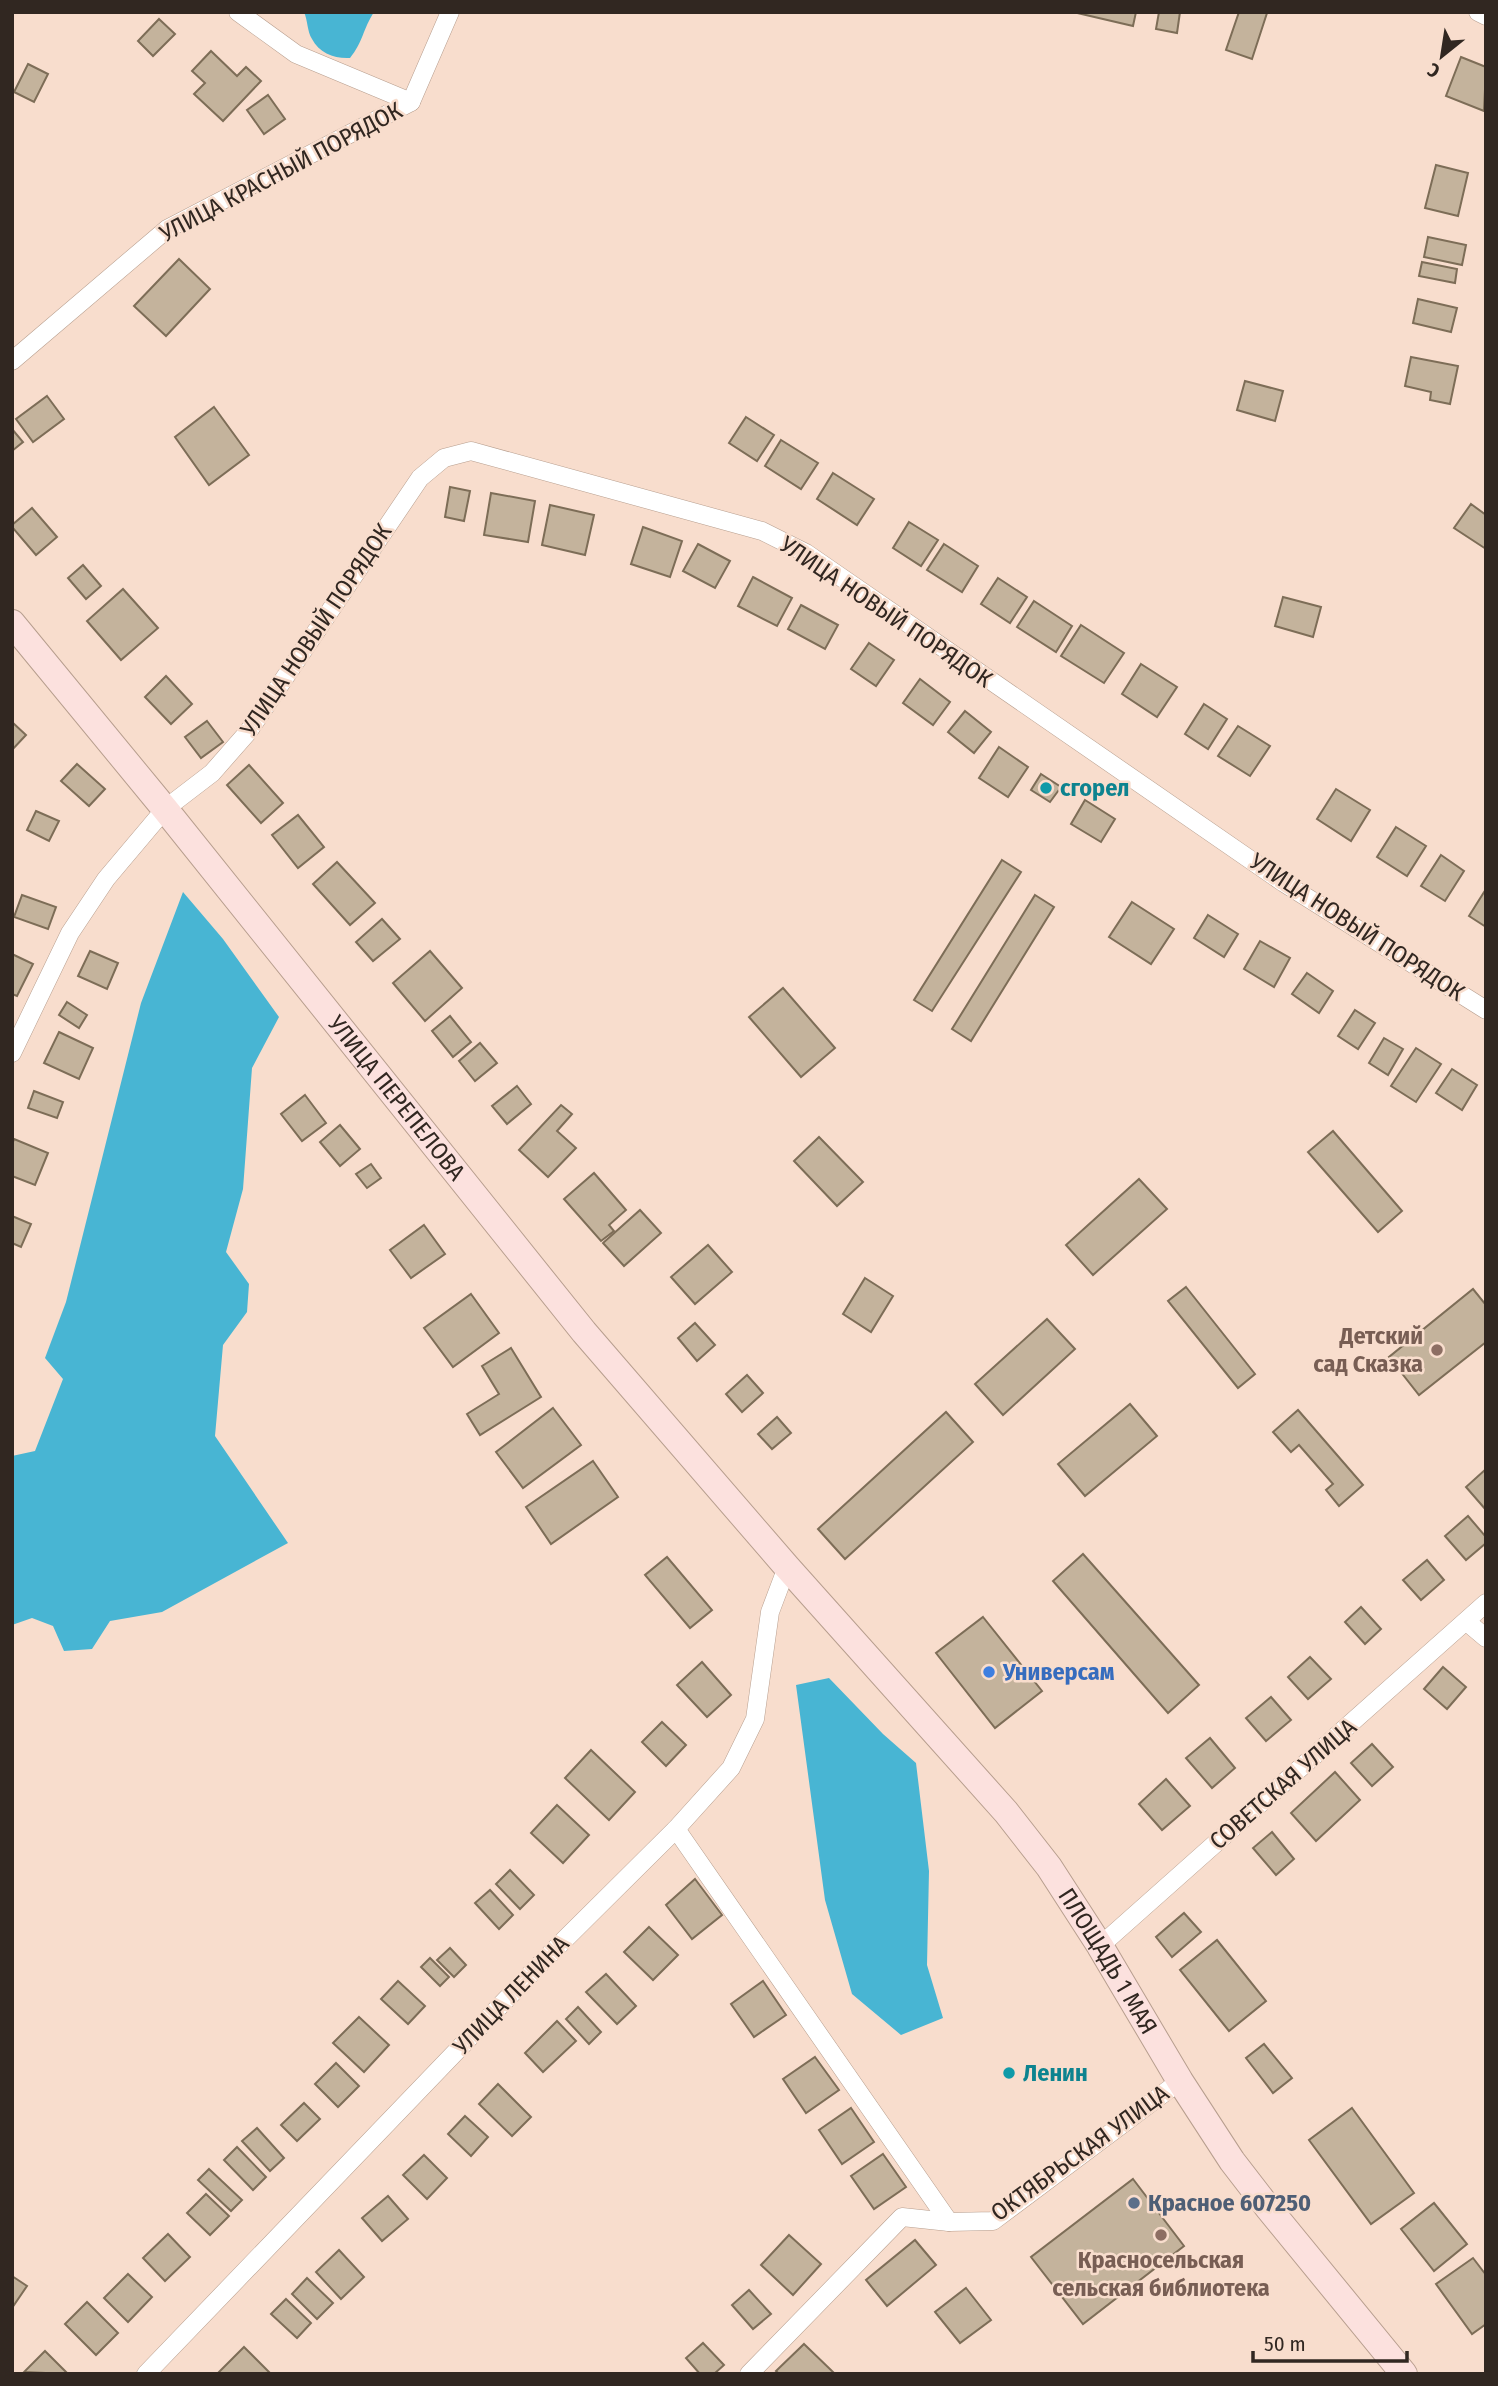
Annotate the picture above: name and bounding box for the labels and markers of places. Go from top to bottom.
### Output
place label: сгорел [1060,774,1129,802]
marker: сгорел [1038,780,1054,796]
place label: Детский сад Сказка [1313,1322,1423,1378]
marker: Детский сад Сказка [1429,1342,1445,1358]
place label: Универсам [1002,1658,1115,1686]
marker: Универсам [981,1664,997,1680]
place label: Ленин [1023,2059,1088,2087]
marker: Ленин [1001,2065,1017,2081]
place label: Красное 607250 [1148,2189,1311,2217]
marker: Красное 607250 [1126,2195,1142,2211]
marker: Красносельская сельская библиотека [1153,2227,1169,2243]
place label: Красносельская сельская библиотека [1052,2246,1270,2302]

